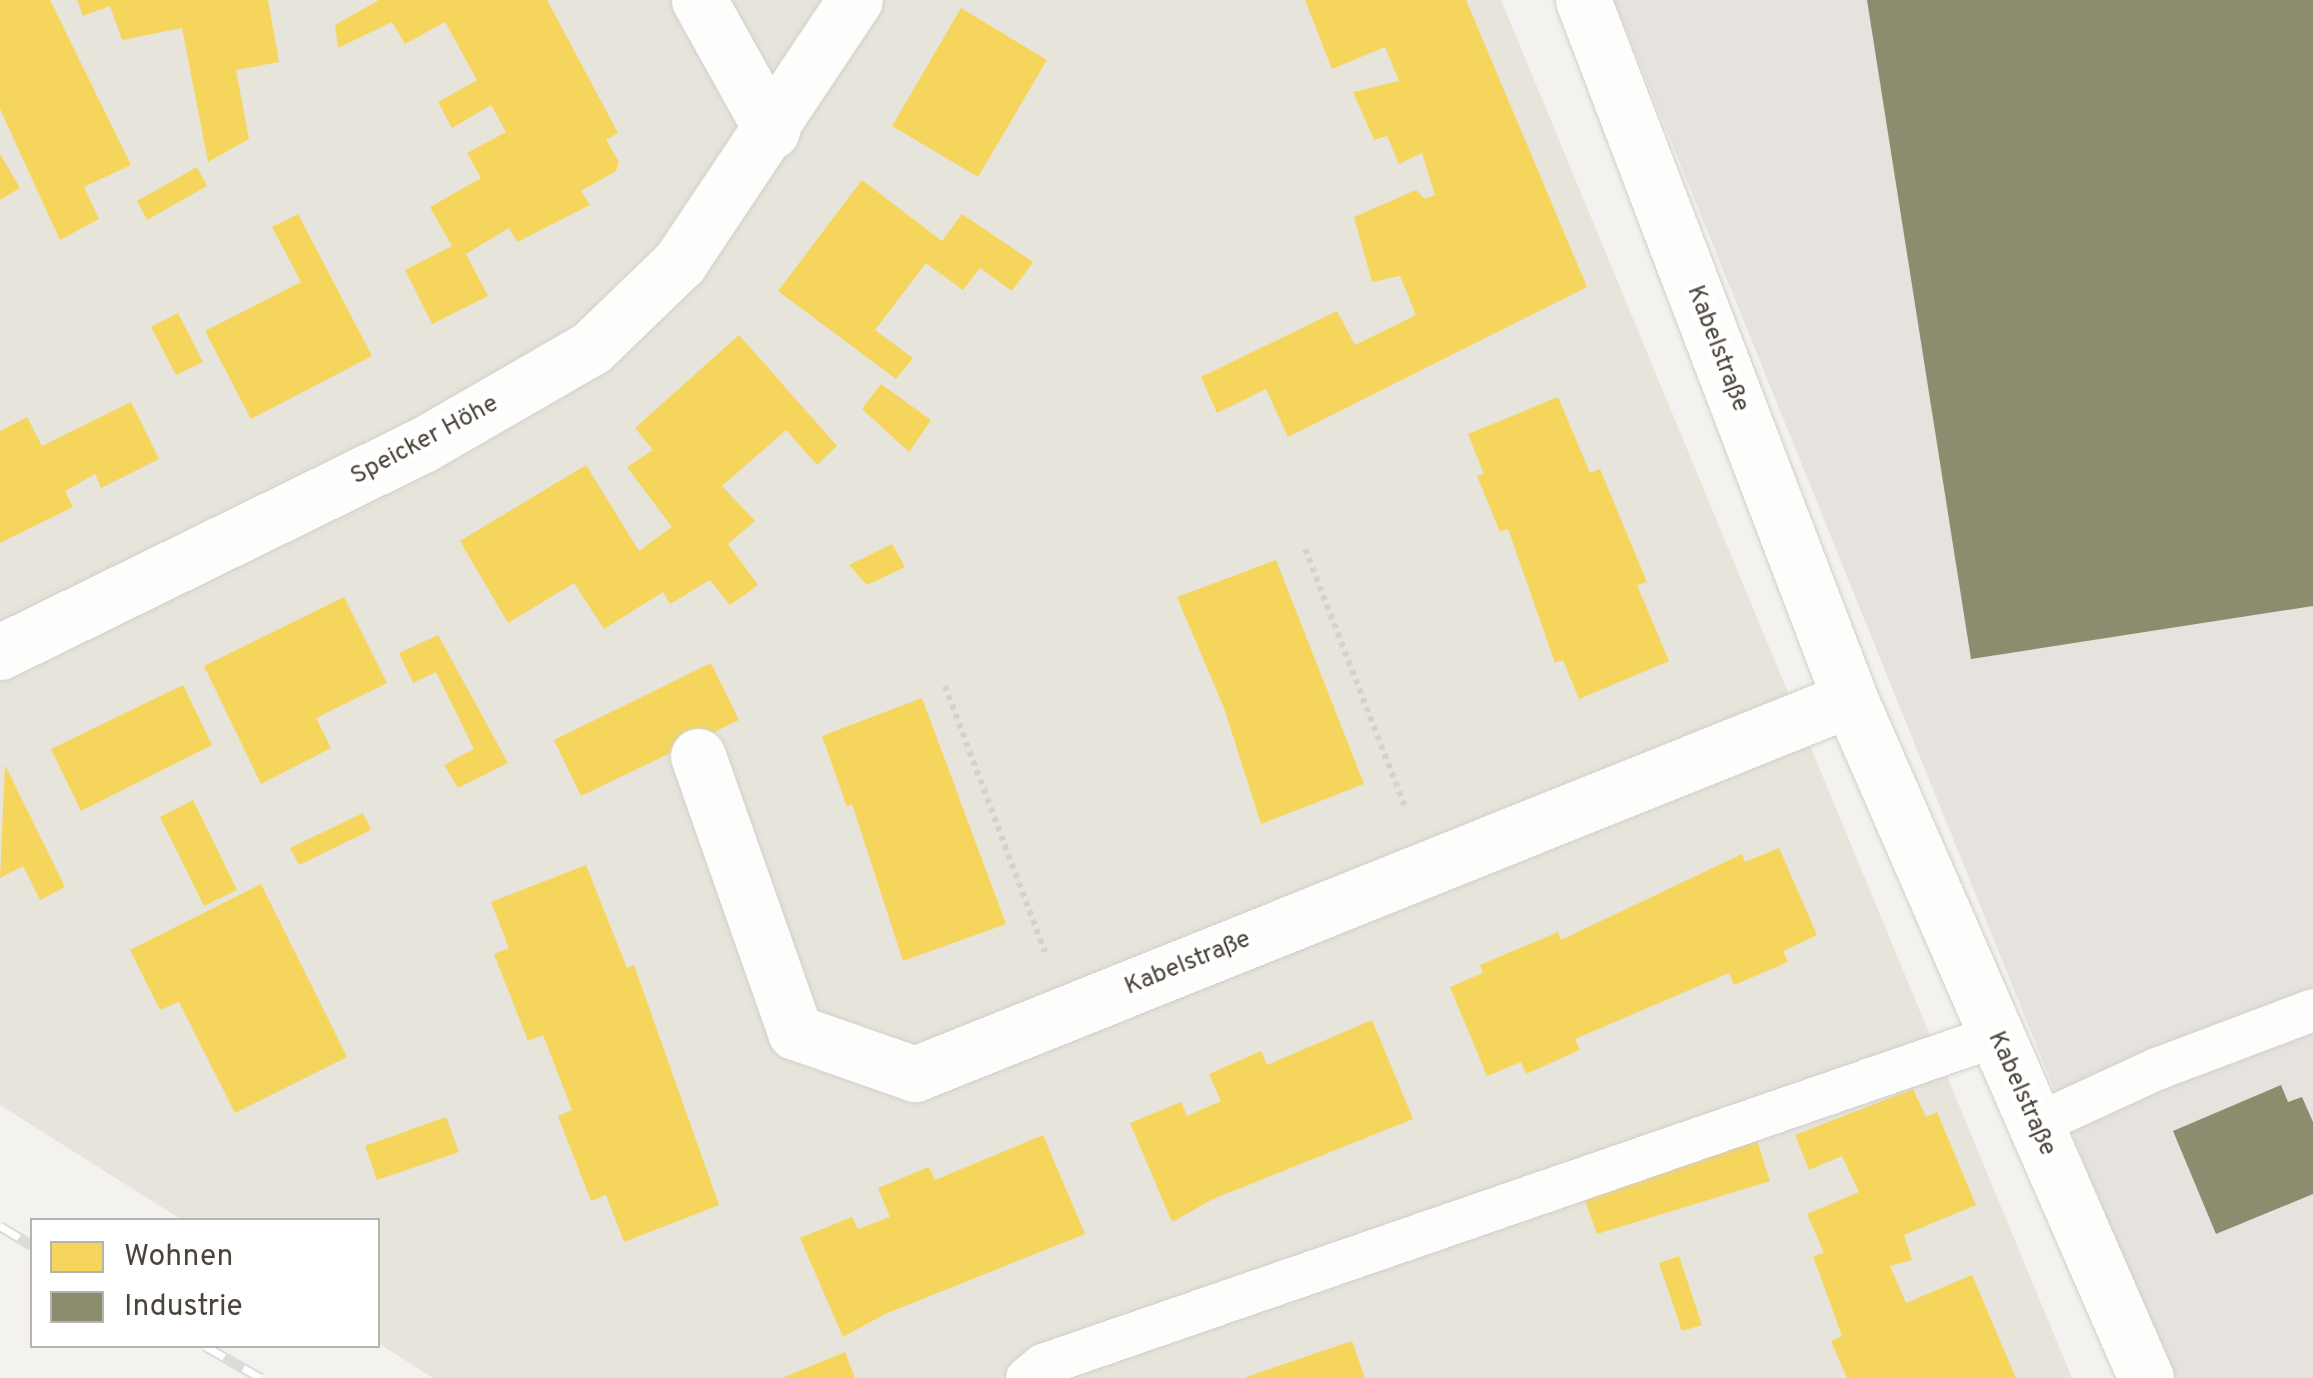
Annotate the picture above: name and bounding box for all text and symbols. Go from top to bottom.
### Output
street label: Kabelstraße [1679,281,1755,417]
street label: Speicker Höhe [346,389,504,493]
street label: Kabelstraße [1121,925,1255,1003]
street label: Kabelstraße [1980,1027,2062,1161]
legend [30,1218,380,1348]
text: Wohnen [124,1239,233,1276]
text: Industrie [124,1289,243,1326]

